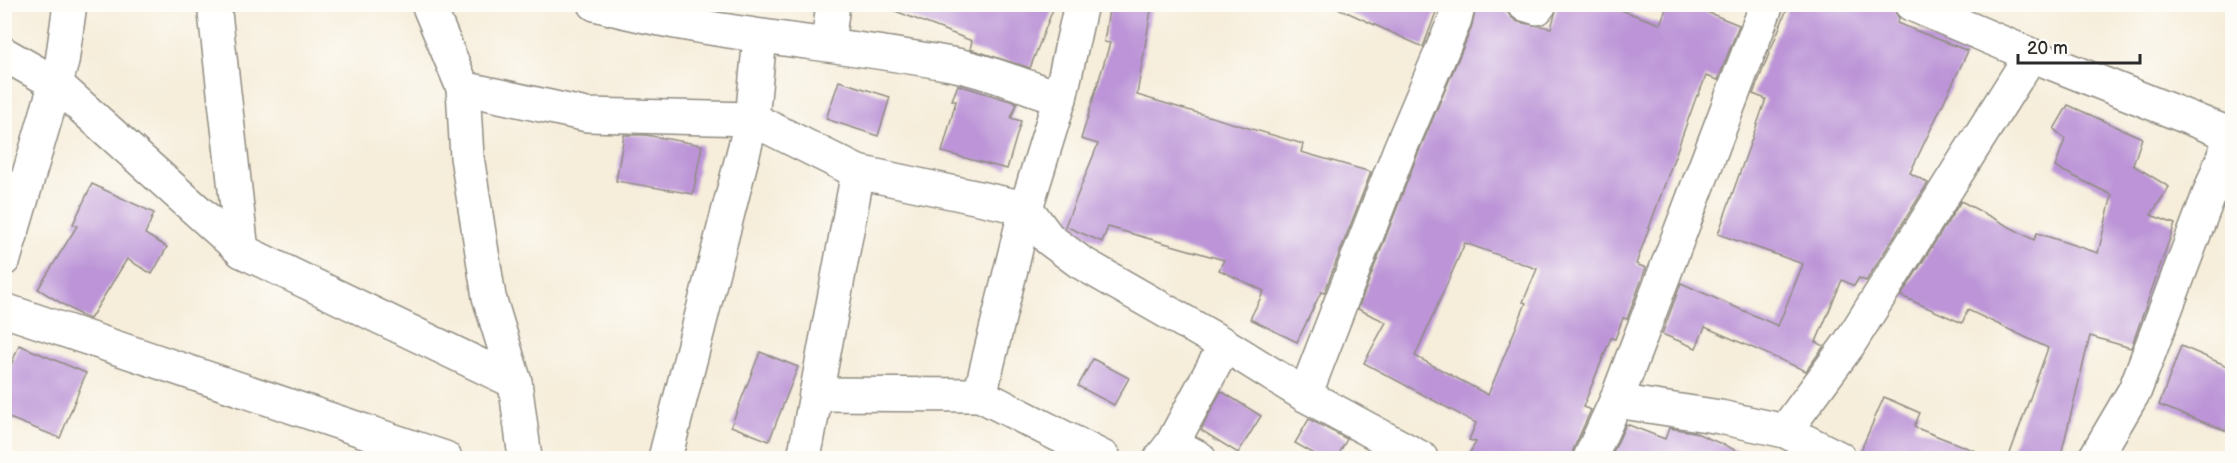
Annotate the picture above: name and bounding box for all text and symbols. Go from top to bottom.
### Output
scale bar [2018,27,2140,65]
text: 20 m [2027,38,2068,59]

